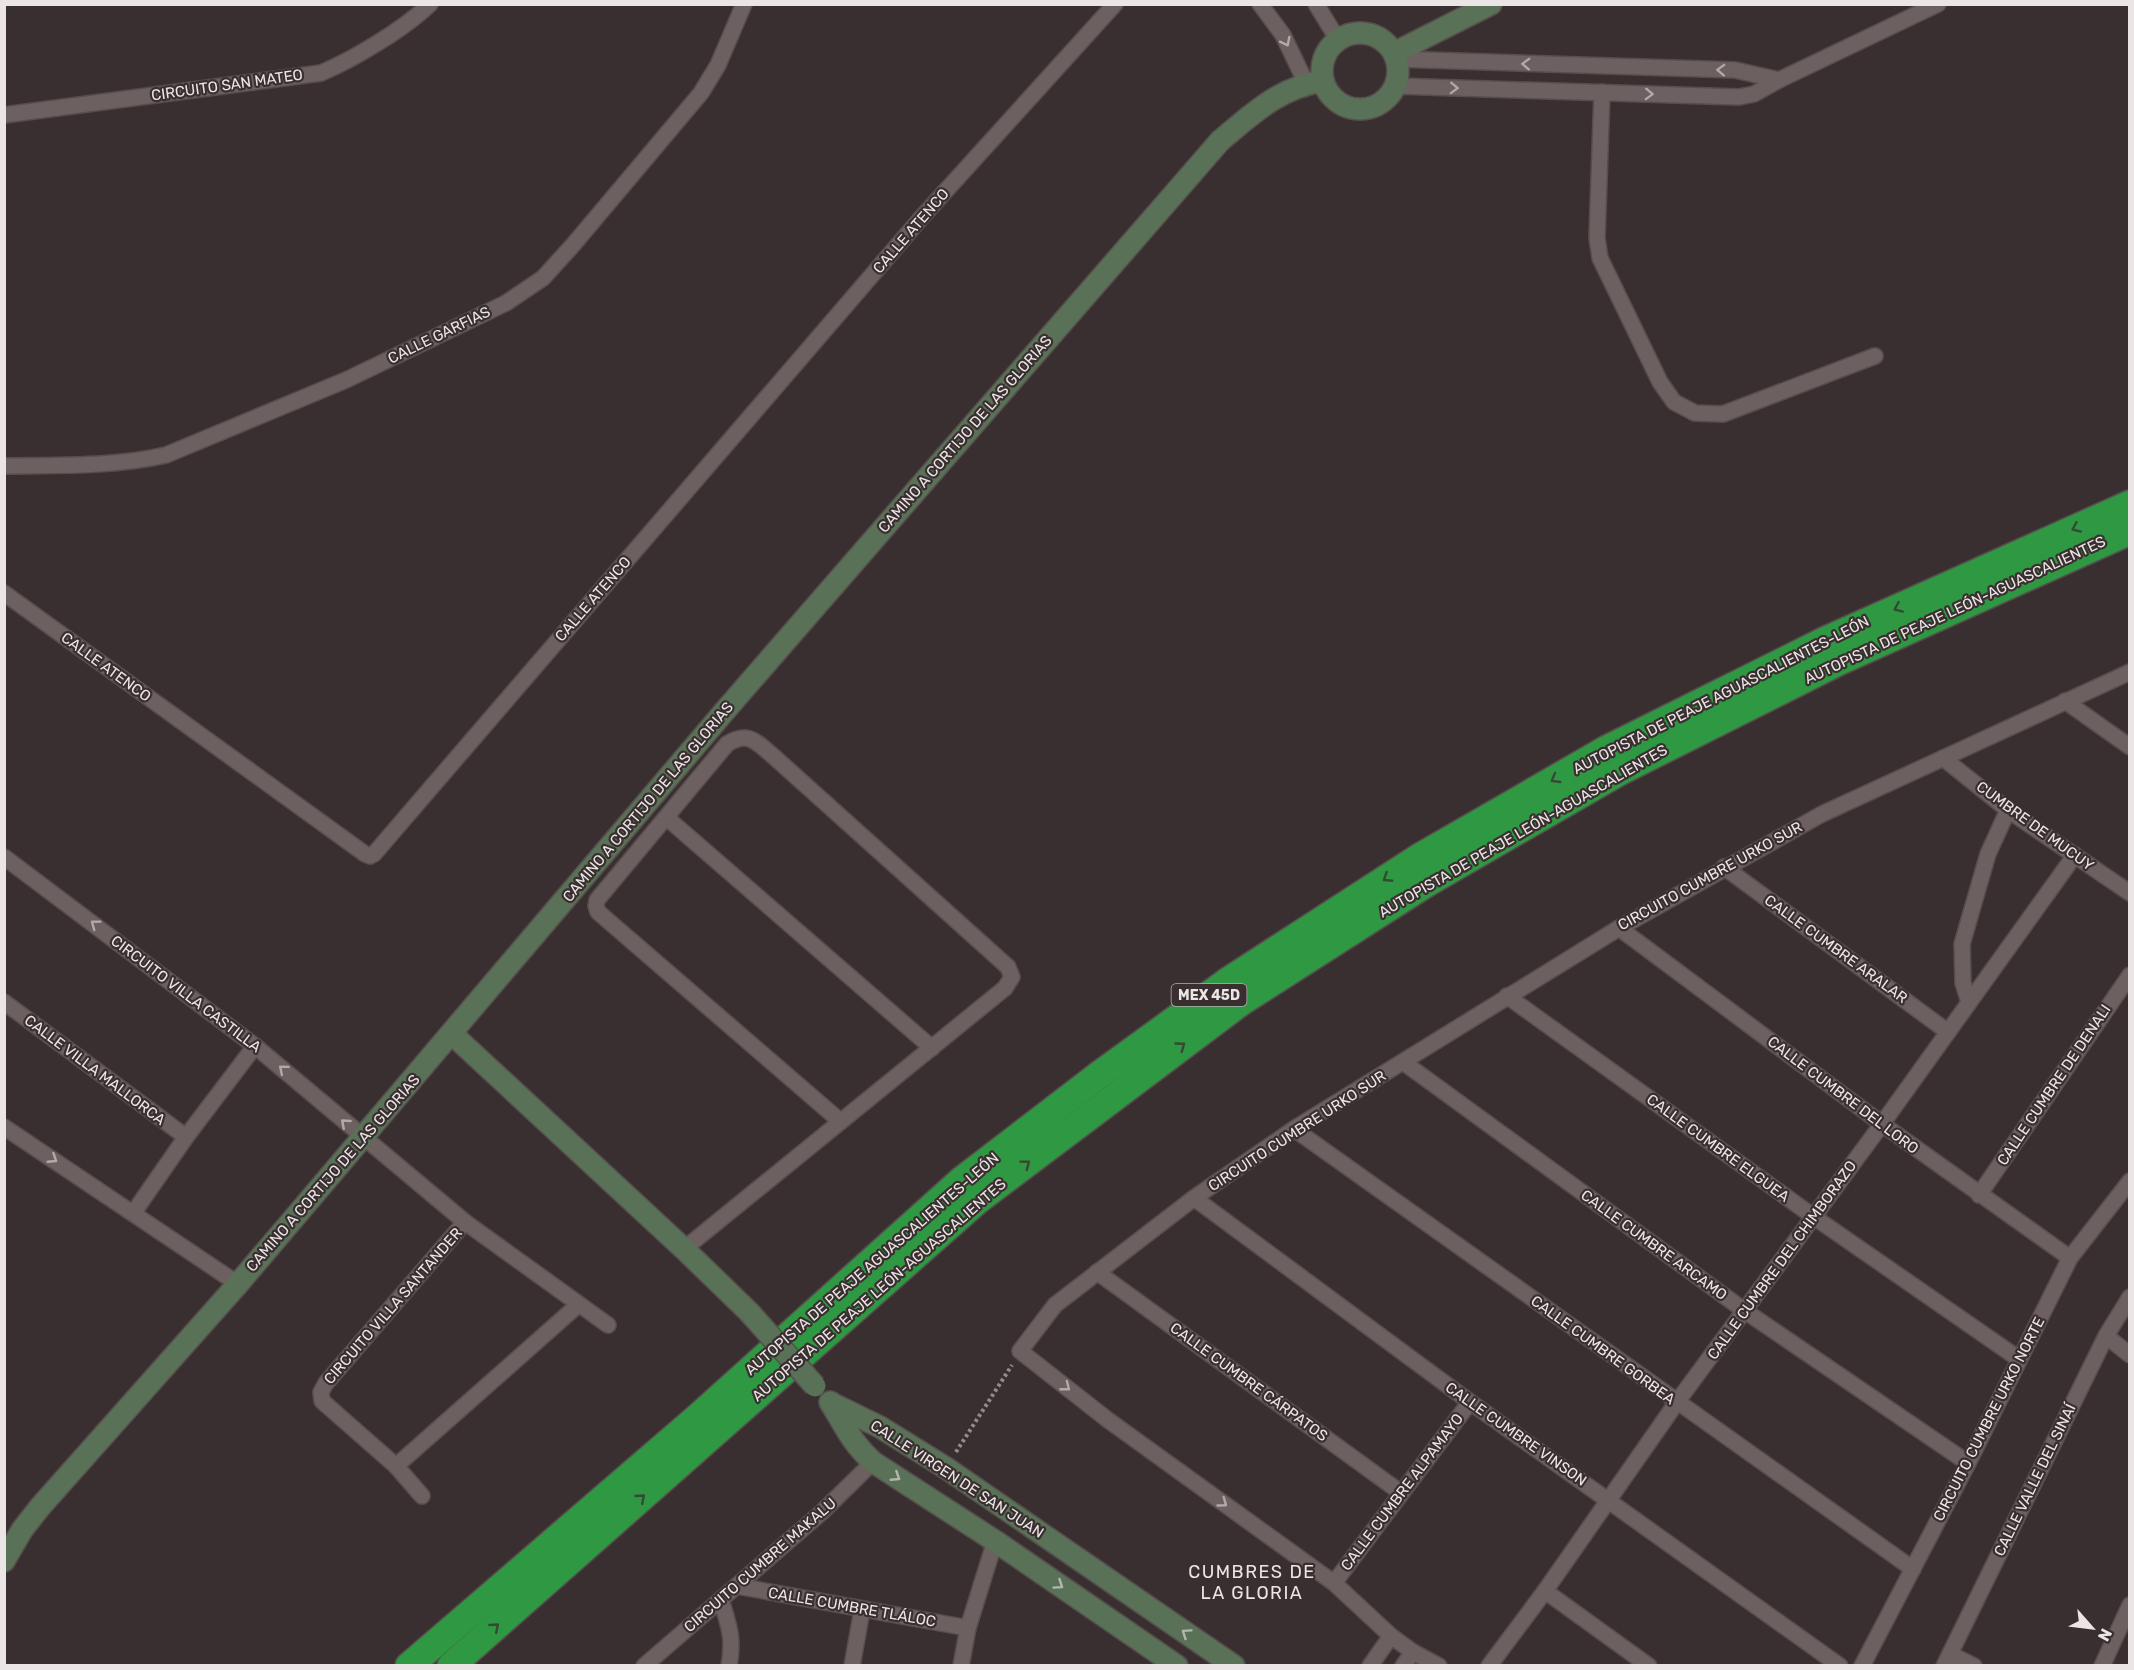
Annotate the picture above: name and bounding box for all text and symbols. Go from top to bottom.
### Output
one-way arrow [1279,36,1290,47]
one-way arrow [1522,57,1531,70]
one-way arrow [1717,64,1726,76]
street label: CIRCUITO SAN MATEO [150,65,304,105]
one-way arrow [1449,82,1458,94]
one-way arrow [1644,88,1653,100]
street label: CALLE ATENCO [869,185,953,277]
street label: CALLE GARFIAS [385,302,493,368]
street label: CAMINO A CORTIJO DE LAS GLORIAS [874,332,1056,536]
one-way arrow [2072,521,2083,533]
street label: AUTOPISTA DE PEAJE LEÓN-AGUASCALIENTES [1801,532,2109,688]
street label: CALLE ATENCO [551,553,635,645]
one-way arrow [1893,601,1904,613]
street label: AUTOPISTA DE PEAJE AGUASCALIENTES-LEÓN [1570,612,1872,778]
street label: CALLE ATENCO [58,628,154,706]
street label: CAMINO A CORTIJO DE LAS GLORIAS [559,698,737,906]
street label: AUTOPISTA DE PEAJE LEÓN-AGUASCALIENTES [1375,741,1671,921]
one-way arrow [1550,772,1561,783]
street label: CUMBRE DE MUCUY [1973,777,2097,875]
street label: CIRCUITO CUMBRE URKO SUR [1615,818,1806,934]
one-way arrow [1382,871,1393,882]
street label: CALLE CUMBRE ARALAR [1761,891,1911,1007]
one-way arrow [91,921,102,932]
street label: CIRCUITO VILLA CASTILLA [107,932,265,1056]
road number: MEX 45D [1172,984,1246,1006]
street label: CALLE CUMBRE DE DENALI [1993,1001,2115,1169]
street label: CALLE VILLA MALLORCA [21,1011,169,1129]
street label: CALLE CUMBRE DEL LORO [1764,1032,1922,1158]
one-way arrow [1175,1042,1186,1053]
one-way arrow [279,1066,290,1077]
street label: CIRCUITO CUMBRE URKO SUR [1205,1067,1389,1195]
street label: CAMINO A CORTIJO DE LAS GLORIAS [242,1071,424,1275]
street label: CALLE CUMBRE ELGUEA [1643,1090,1793,1206]
one-way arrow [341,1119,352,1130]
street label: AUTOPISTA DE PEAJE AGUASCALIENTES-LEÓN [741,1149,1003,1379]
one-way arrow [47,1152,58,1163]
street label: CALLE CUMBRE DEL CHIMBORAZO [1704,1157,1860,1363]
one-way arrow [1019,1160,1030,1171]
street label: AUTOPISTA DE PEAJE LEÓN-AGUASCALIENTES [748,1175,1010,1405]
street label: CALLE CUMBRE ARCAMO [1577,1186,1731,1304]
street label: CIRCUITO VILLA SANTANDER [320,1224,466,1388]
street label: CALLE CUMBRE GORBEA [1527,1292,1679,1408]
street label: CIRCUITO CUMBRE URKO NORTE [1930,1314,2048,1524]
street label: CALLE CUMBRE CÁRPATOS [1167,1319,1331,1445]
street label: CALLE CUMBRE VINSON [1442,1378,1590,1490]
one-way arrow [1059,1380,1070,1391]
street label: CALLE VALLE DEL SINAÍ [1990,1400,2080,1559]
street label: CALLE CUMBRE ALPAMAYO [1337,1410,1467,1574]
street label: CALLE VIRGEN DE SAN JUAN [867,1416,1047,1542]
one-way arrow [890,1470,901,1481]
one-way arrow [634,1494,645,1505]
street label: CIRCUITO CUMBRE MAKALU [680,1494,840,1636]
one-way arrow [1216,1496,1227,1507]
district label: CUMBRES DE LA GLORIA [1188,1561,1316,1604]
one-way arrow [1053,1577,1063,1589]
street label: CALLE CUMBRE TLÁLOC [767,1583,937,1631]
north arrow [2062,1598,2122,1658]
one-way arrow [488,1623,499,1634]
text: N [2094,1625,2116,1644]
one-way arrow [1181,1629,1192,1640]

